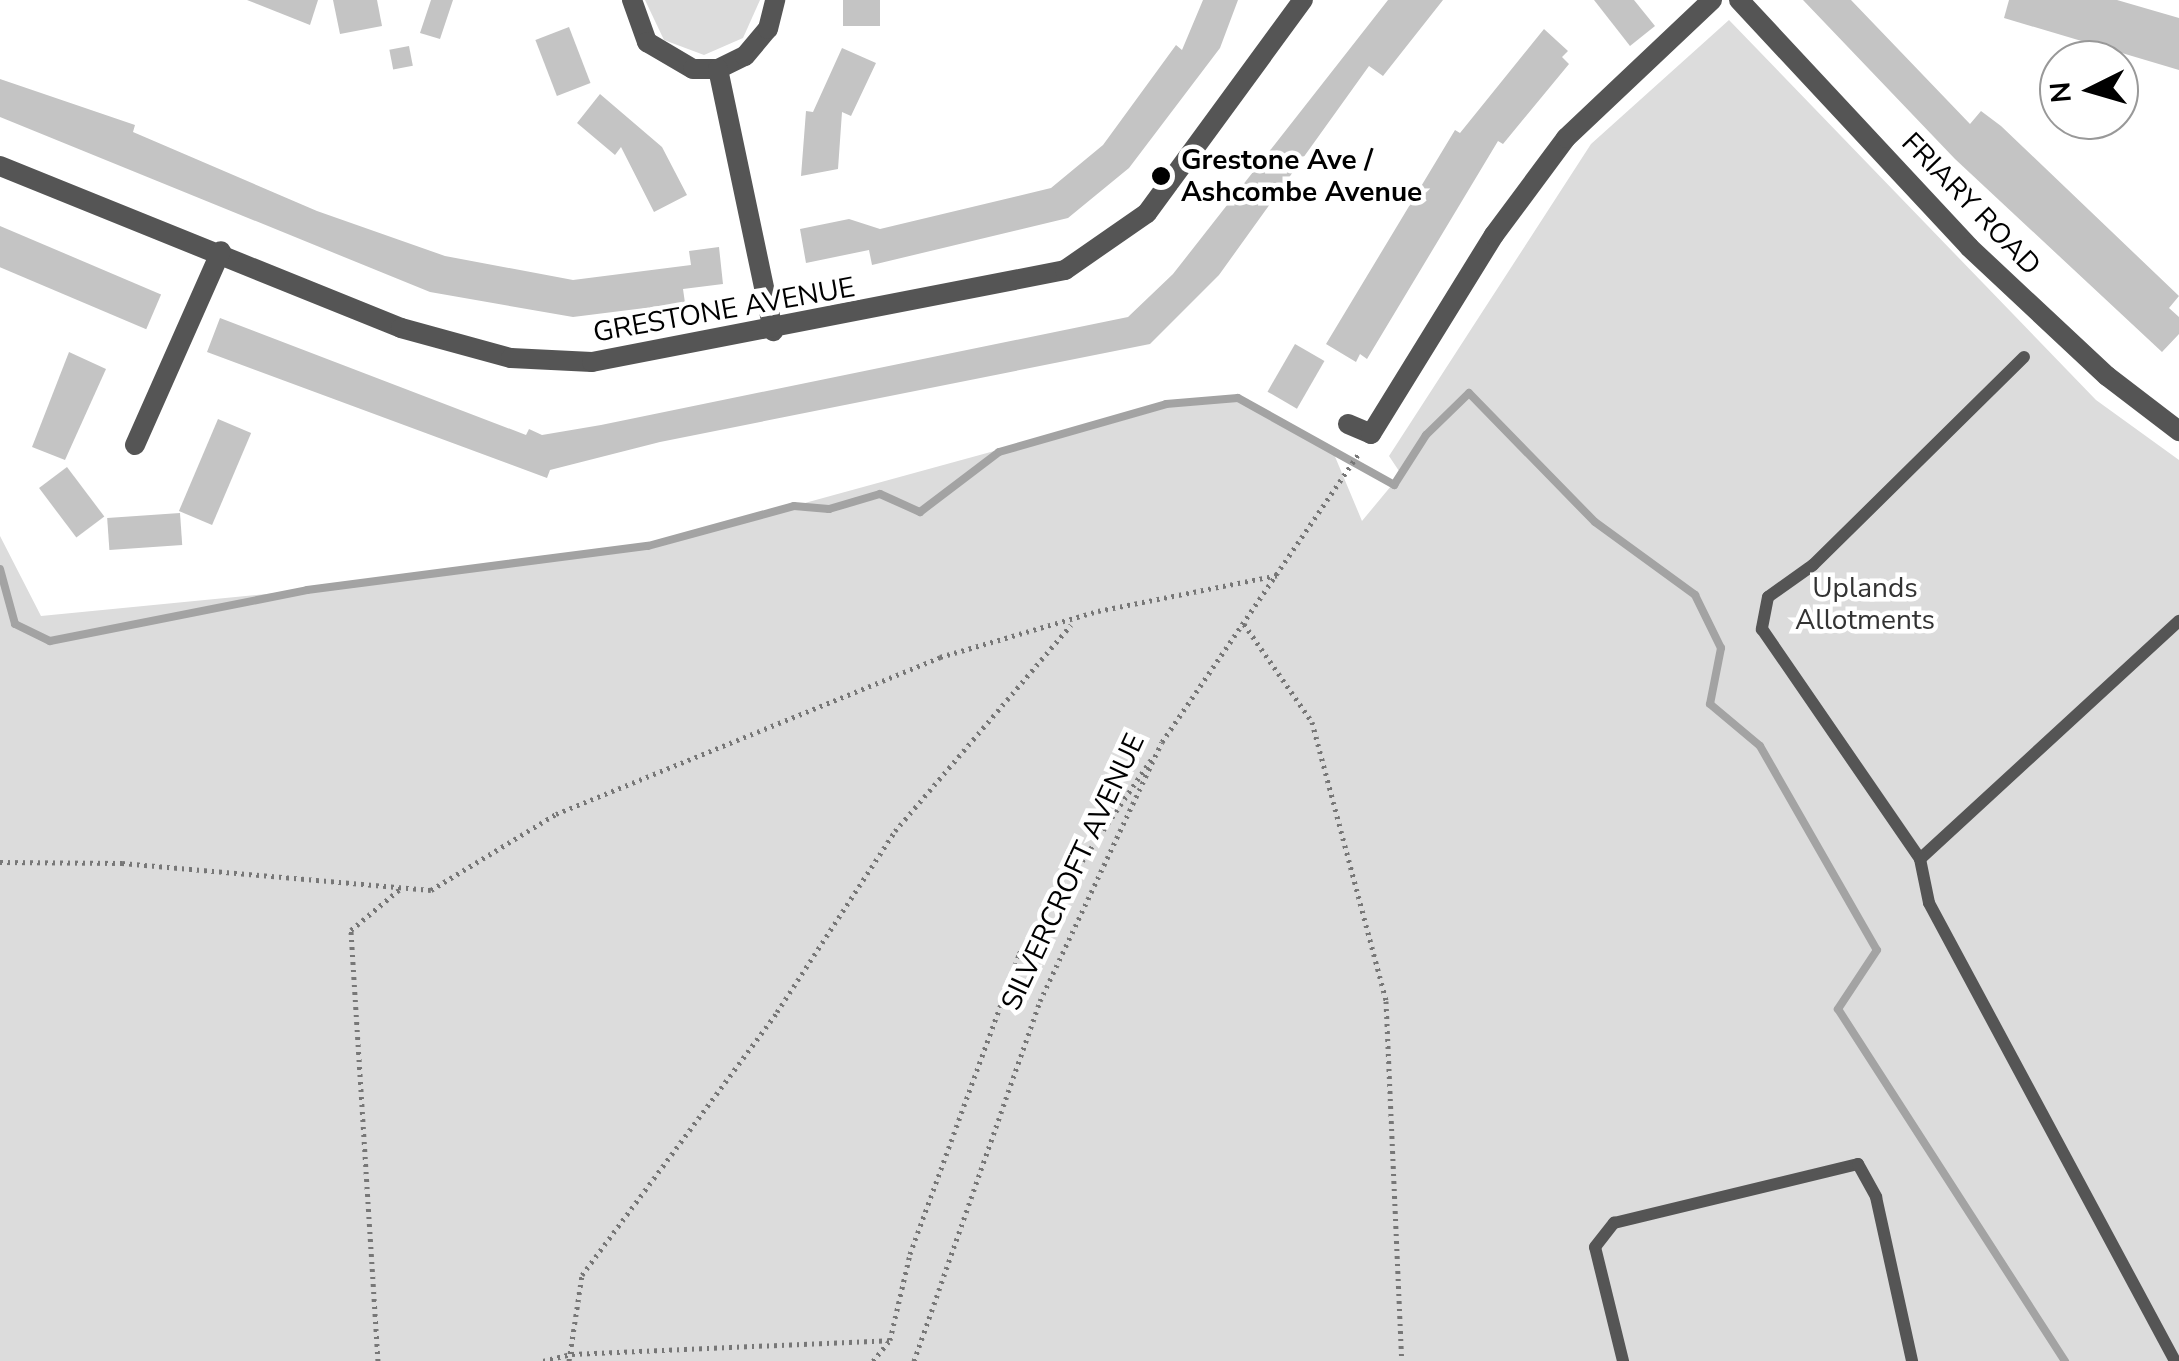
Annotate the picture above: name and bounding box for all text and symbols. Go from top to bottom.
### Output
north arrow [2039,40,2139,140]
text: N [2041,80,2081,105]
street label: FRIARY ROAD [1895,126,2047,282]
place label: Grestone Ave / Ashcombe Avenue [1181,143,1422,209]
marker: Grestone Ave / Ashcombe Avenue [1150,165,1172,187]
street label: GRESTONE AVENUE [591,270,857,350]
park label: Uplands Allotments [1795,571,1935,637]
street label: SILVERCROFT AVENUE [994,728,1152,1016]

